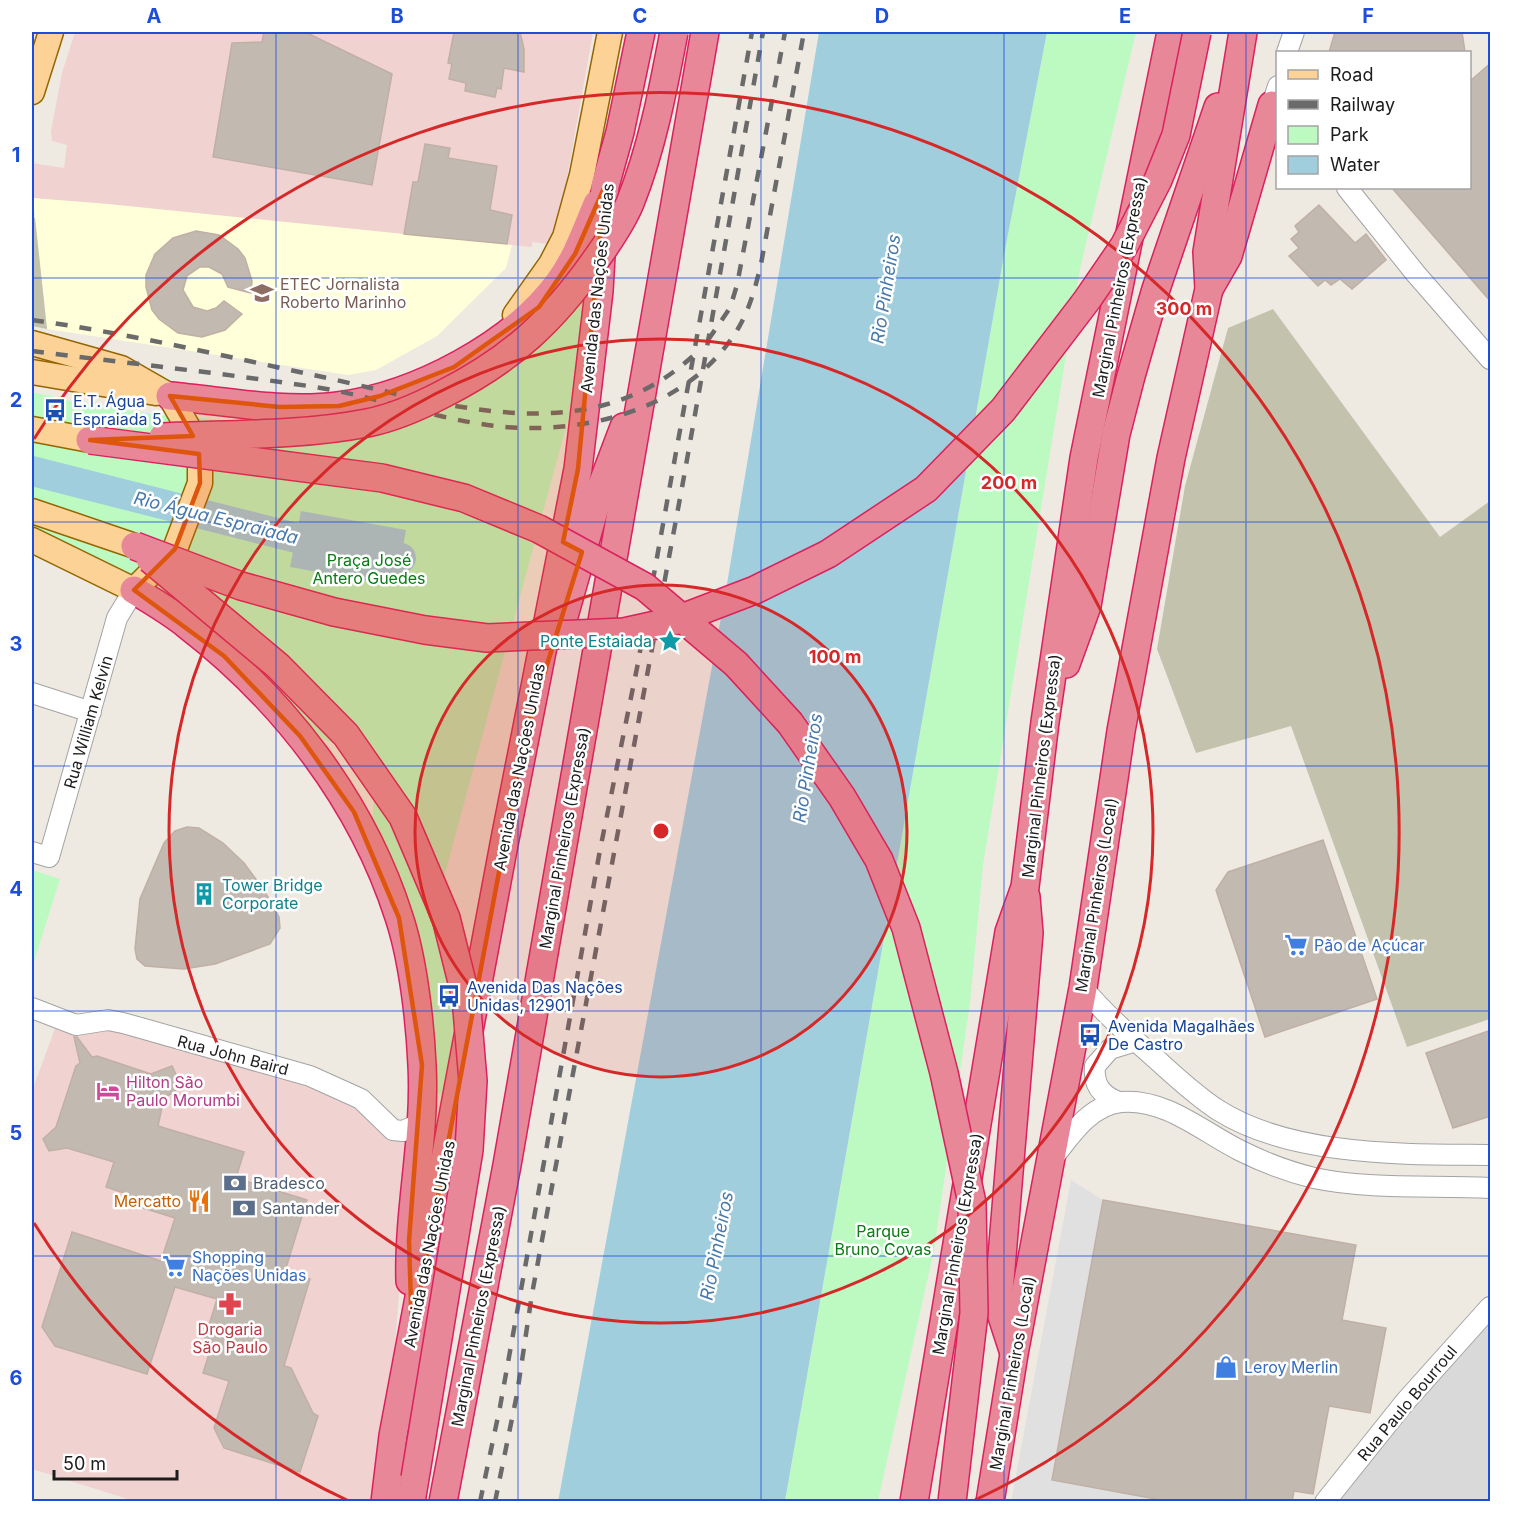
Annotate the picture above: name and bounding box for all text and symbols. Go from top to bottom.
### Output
text: A [147,4,162,28]
text: B [390,4,404,28]
text: C [633,4,647,28]
text: D [875,4,889,28]
text: E [1119,4,1131,28]
text: F [1362,4,1374,28]
legend [1276,51,1471,189]
text: Road [1330,64,1373,85]
text: Railway [1330,94,1395,115]
text: Park [1330,124,1369,145]
text: 1 [12,143,20,167]
text: Water [1330,154,1380,175]
street label: Marginal Pinheiros (Expressa) [1088,175,1150,399]
street label: Avenida das Nações Unidas [576,182,618,394]
water label: Rio Pinheiros [866,233,905,345]
place label: ETEC Jornalista Roberto Marinho [280,274,406,312]
school or university icon: ETEC Jornalista Roberto Marinho [249,280,275,306]
text: 300 m [1156,298,1212,319]
text: 2 [10,388,22,412]
place label: E.T. Água Espraiada 5 [73,391,162,429]
bus stop icon: E.T. Água Espraiada 5 [42,397,68,423]
text: 200 m [981,472,1037,493]
water label: Rio Água Espraiada [132,486,301,548]
park label: Praça José Antero Guedes [312,550,426,588]
place icon: Ponte Estaiada [657,628,683,654]
place label: Ponte Estaiada [540,631,652,651]
text: 3 [10,632,22,656]
text: 100 m [809,646,861,667]
street label: Rua William Kelvin [59,653,117,791]
street label: Marginal Pinheiros (Expressa) [1017,653,1065,879]
street label: Avenida das Nações Unidas [489,662,549,872]
water label: Rio Pinheiros [788,712,827,824]
street label: Marginal Pinheiros (Expressa) [535,725,593,951]
street label: Marginal Pinheiros (Local) [1071,796,1121,994]
centre of rings [651,821,671,841]
place label: Tower Bridge Corporate [222,875,323,913]
text: 4 [9,877,23,901]
building icon: Tower Bridge Corporate [191,881,217,907]
supermarket icon: Pão de Açúcar [1283,932,1309,958]
place label: Pão de Açúcar [1314,935,1425,955]
place label: Avenida Das Nações Unidas, 12901 [467,977,623,1015]
bus stop icon: Avenida Das Nações Unidas, 12901 [436,983,462,1009]
place label: Avenida Magalhães De Castro [1108,1016,1255,1054]
bus stop icon: Avenida Magalhães De Castro [1077,1022,1103,1048]
street label: Rua John Baird [175,1031,291,1079]
place label: Hilton São Paulo Morumbi [126,1072,240,1110]
hotel icon: Hilton São Paulo Morumbi [95,1078,121,1104]
text: 5 [10,1121,22,1145]
street label: Marginal Pinheiros (Expressa) [928,1131,986,1357]
street label: Avenida das Nações Unidas [399,1139,459,1349]
bank icon: Bradesco [222,1170,248,1196]
place label: Bradesco [253,1173,325,1193]
restaurant icon: Mercatto [186,1188,212,1214]
water label: Rio Pinheiros [696,1190,737,1302]
place label: Mercatto [114,1191,181,1211]
bank icon: Santander [231,1195,257,1221]
place label: Santander [262,1198,340,1218]
street label: Marginal Pinheiros (Expressa) [447,1204,509,1428]
park label: Parque Bruno Covas [835,1221,931,1259]
place label: Shopping Nações Unidas [192,1247,307,1285]
supermarket icon: Shopping Nações Unidas [161,1253,187,1279]
street label: Marginal Pinheiros (Local) [985,1274,1039,1472]
pharmacy icon: Drogaria São Paulo [217,1291,243,1317]
place label: Drogaria São Paulo [192,1319,268,1357]
street label: Rua Paulo Bourroul [1353,1341,1461,1465]
shop icon: Leroy Merlin [1213,1354,1239,1380]
place label: Leroy Merlin [1244,1357,1338,1377]
text: 6 [10,1366,23,1390]
scale bar [54,1443,177,1481]
text: 50 m [63,1453,106,1474]

